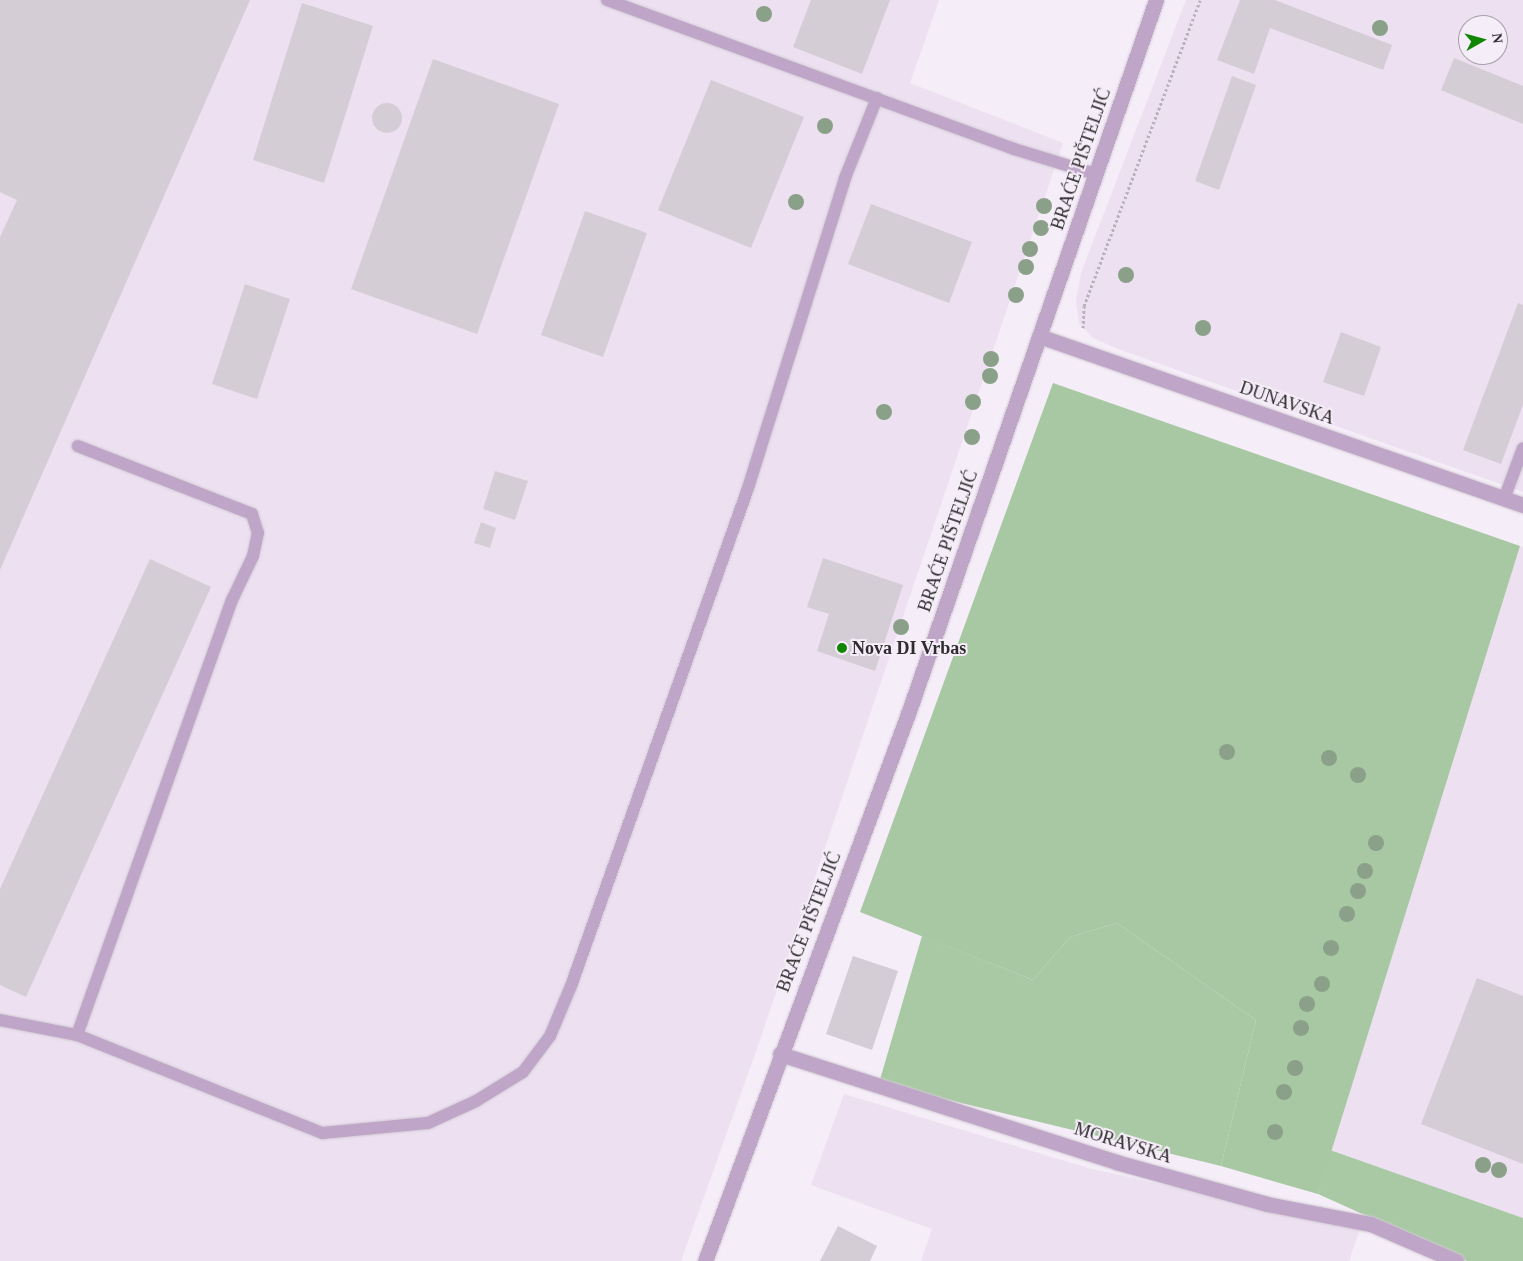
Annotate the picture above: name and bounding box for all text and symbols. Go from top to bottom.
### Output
north arrow [1458,15,1508,65]
text: N [1489,32,1505,44]
street label: BRAĆE PIŠTELJIĆ [1047,85,1115,233]
street label: DUNAVSKA [1237,377,1337,429]
street label: BRAĆE PIŠTELJIĆ [914,467,982,615]
place label: Nova DI Vrbas [852,637,967,659]
marker: Nova DI Vrbas [836,642,848,654]
street label: BRAĆE PIŠTELJIĆ [772,849,846,995]
street label: MORAVSKA [1072,1118,1174,1168]

